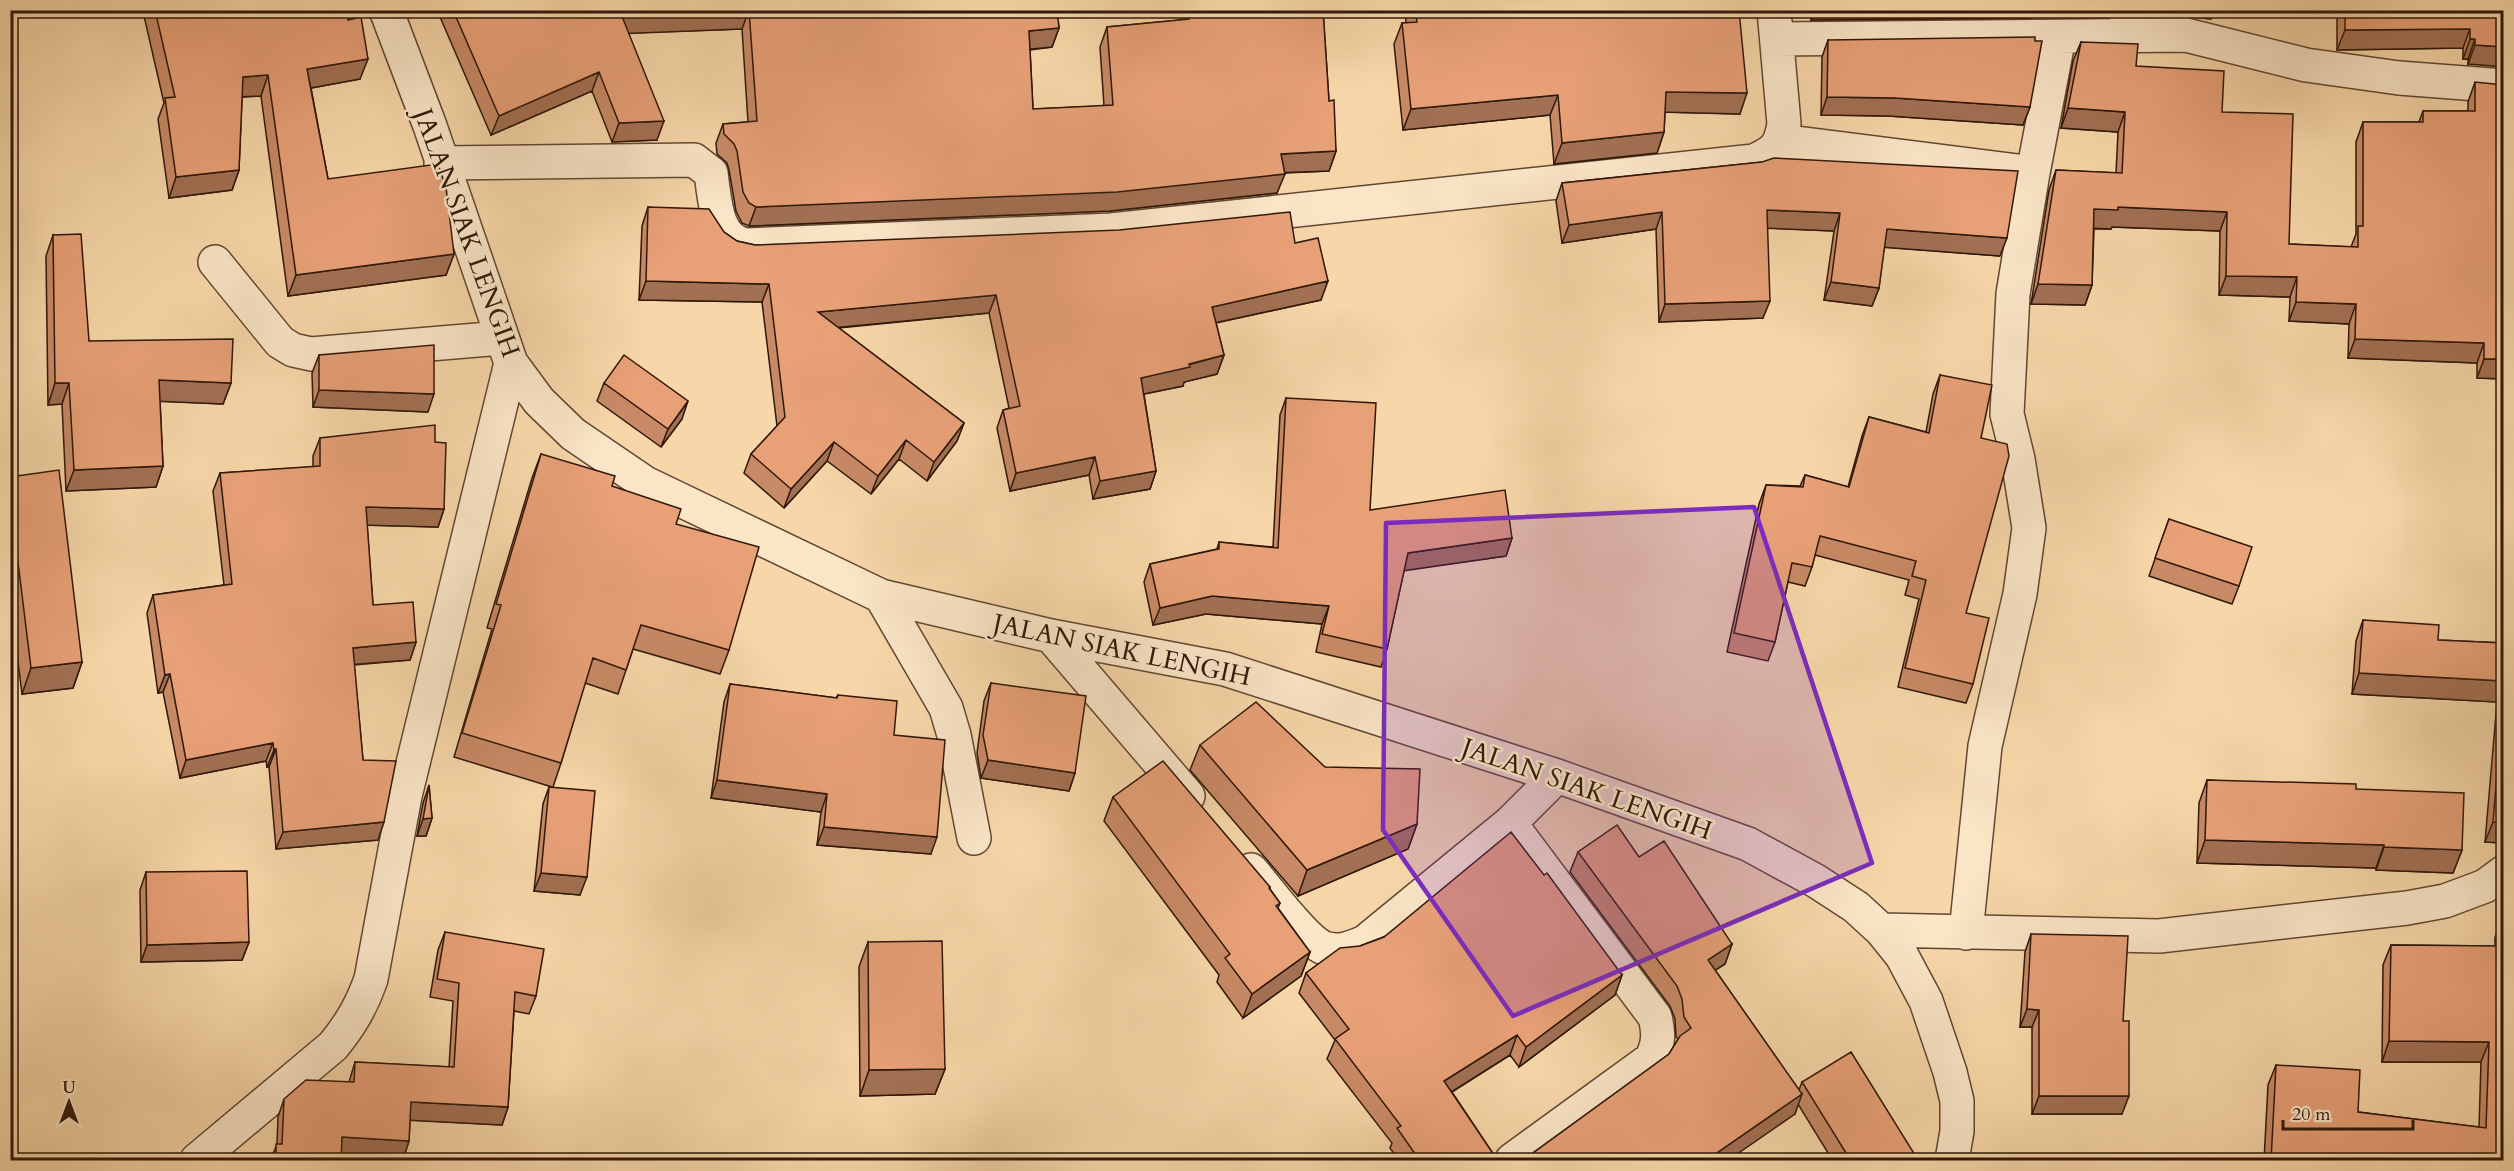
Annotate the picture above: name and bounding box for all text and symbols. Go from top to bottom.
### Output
street label: JALAN SIAK LENGIH [404,100,528,362]
street label: JALAN SIAK LENGIH [986,605,1254,694]
street label: JALAN SIAK LENGIH [1453,728,1717,848]
north arrow [39,1072,99,1132]
text: U [62,1077,76,1099]
scale bar [2283,1093,2414,1131]
text: 20 m [2292,1102,2331,1127]

